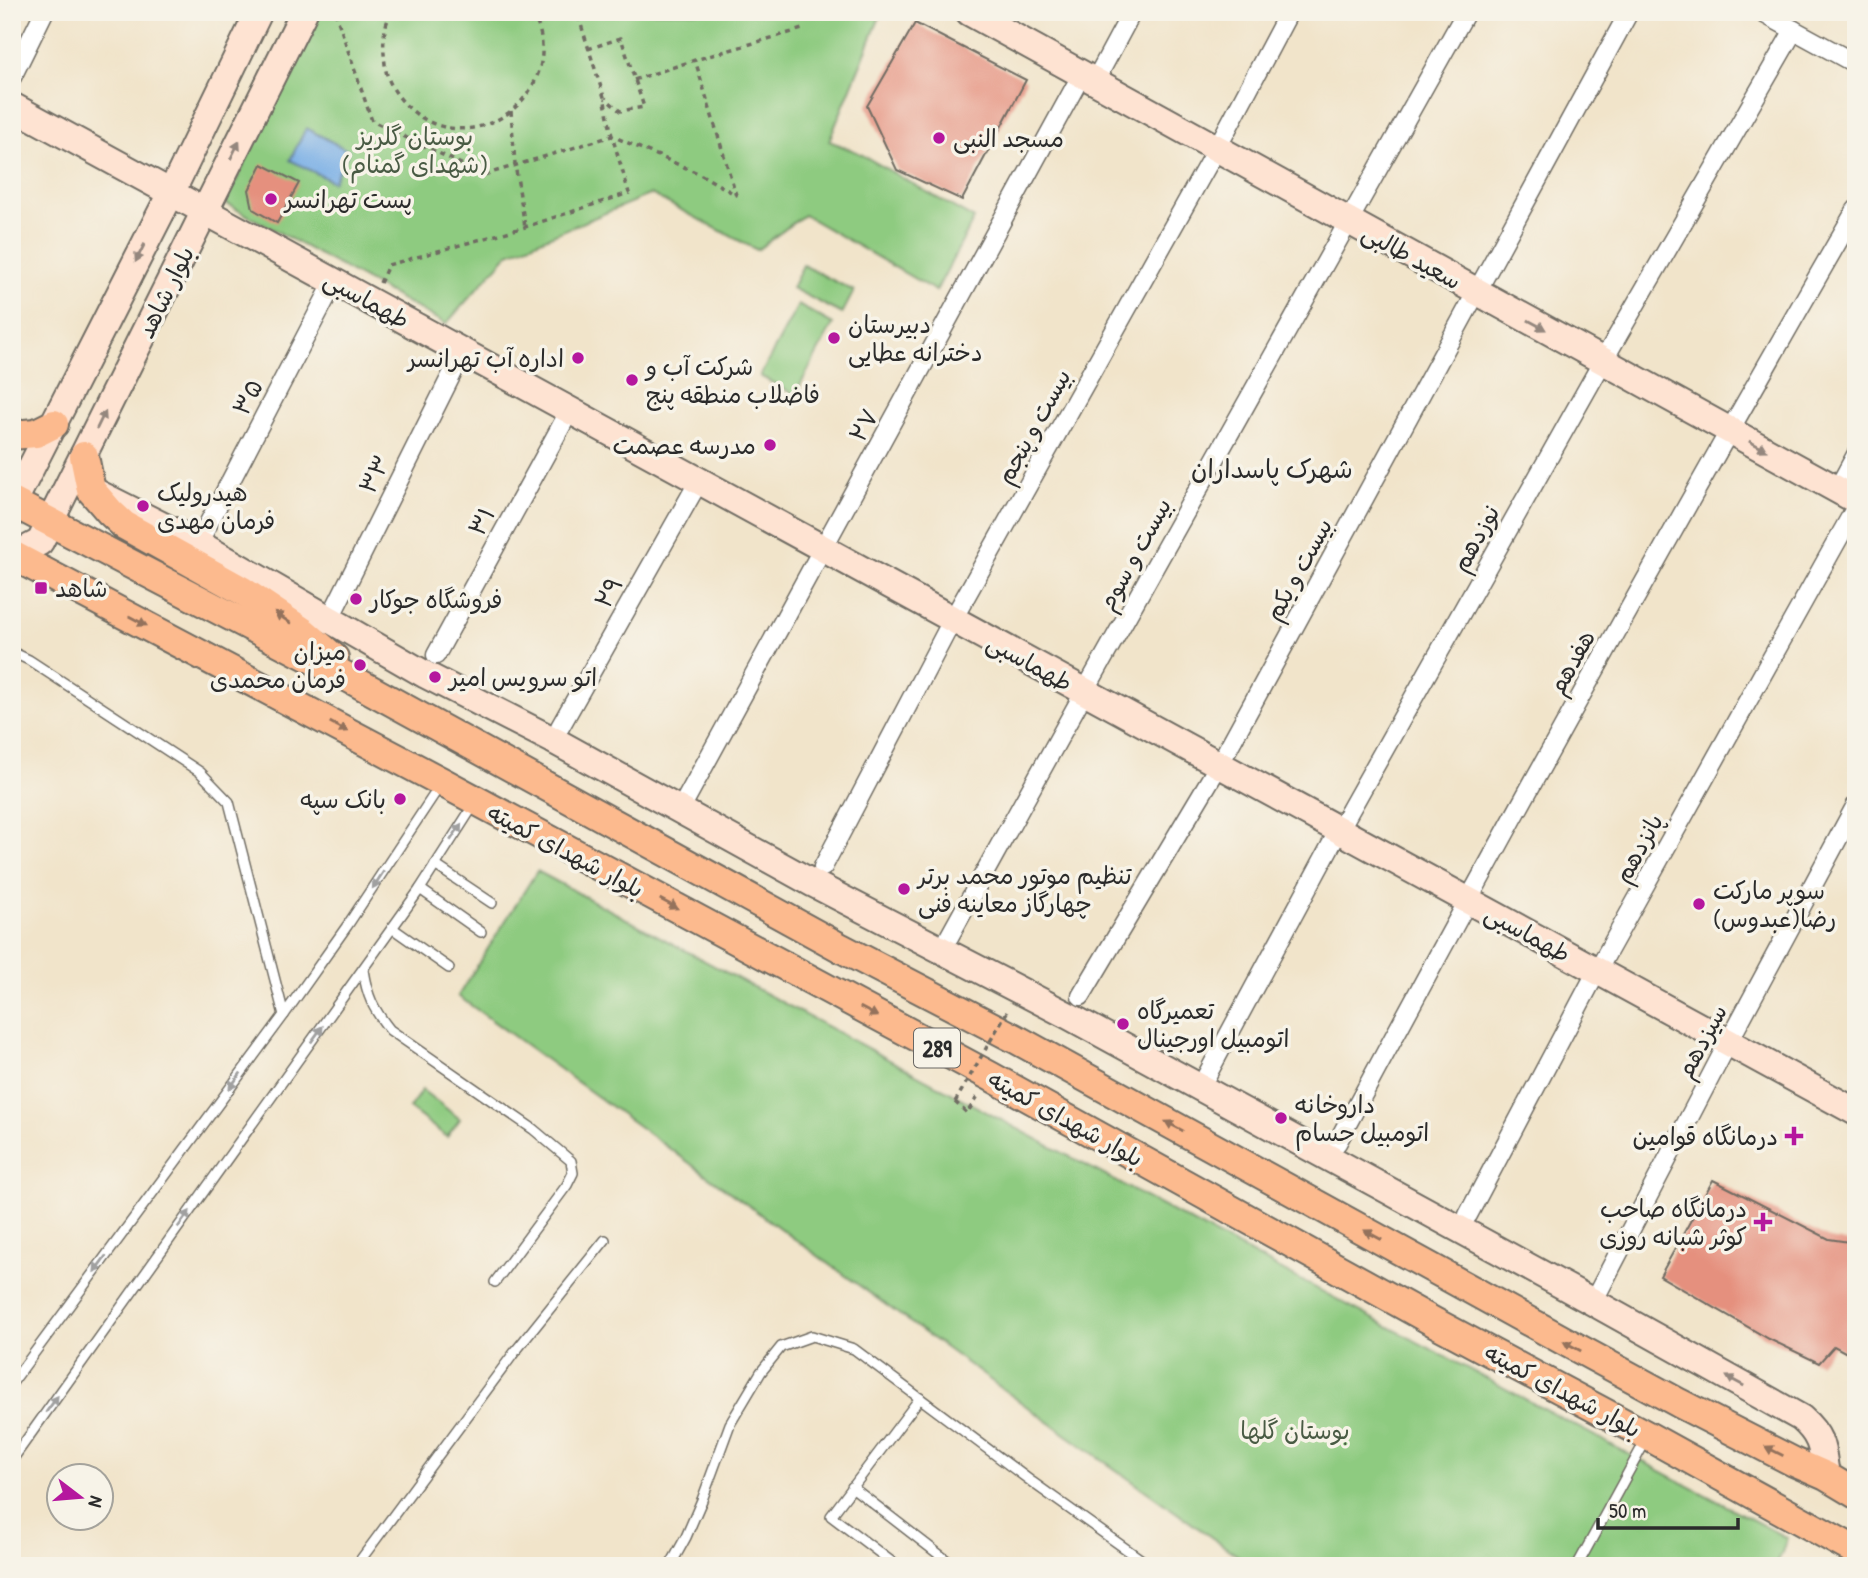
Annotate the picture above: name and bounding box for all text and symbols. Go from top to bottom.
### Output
park label: بوستان گلریز (شهدای گمنام) [342,120,488,184]
place label: مسجد النبی [953,122,1064,154]
marker: مسجد النبی [931,130,947,146]
one-way arrow [230,140,241,160]
place label: پست تهرانسر [283,183,412,215]
marker: پست تهرانسر [263,191,279,207]
street label: سعید طالبی [1357,216,1467,296]
street label: بلوار شاهد [129,241,201,343]
one-way arrow [134,244,146,264]
street label: طهماسبی [319,262,415,336]
place label: دبیرستان دخترانه عطایی [848,308,983,368]
one-way arrow [1527,319,1547,330]
marker: دبیرستان دخترانه عطایی [826,330,842,346]
place label: اداره آب تهرانسر [406,342,564,374]
marker: اداره آب تهرانسر [570,350,586,366]
place label: شرکت آب و فاضلاب منطقه پنج [644,350,820,411]
street label: بیست و پنجم [988,363,1080,491]
marker: شرکت آب و فاضلاب منطقه پنج [624,372,640,388]
street label: ۳۵ [224,373,270,421]
street label: ۲۷ [841,403,885,447]
one-way arrow [96,410,107,430]
place label: مدرسه عصمت [612,429,756,461]
marker: مدرسه عصمت [762,437,778,453]
one-way arrow [1748,440,1767,452]
street label: ۳۳ [351,449,397,499]
district label: شهرک پاسداران [1191,451,1353,486]
place label: هیدرولیک فرمان مهدی [157,476,275,536]
street label: بیست و سوم [1090,492,1181,618]
marker: هیدرولیک فرمان مهدی [135,498,151,514]
street label: نوزدهم [1444,499,1509,579]
street label: ۳۱ [460,501,502,541]
street label: بیست و یکم [1257,512,1342,628]
street label: ۲۹ [586,571,630,613]
place label: شاهد [55,572,108,604]
marker: شاهد [33,580,49,596]
place label: فروشگاه جوکار [368,583,502,615]
marker: فروشگاه جوکار [348,591,364,607]
one-way arrow [273,611,293,624]
one-way arrow [128,615,147,627]
street label: هفدهم [1540,624,1604,701]
street label: طهماسبی [982,625,1078,699]
place label: میزان فرمان محمدی [210,635,346,695]
marker: میزان فرمان محمدی [352,657,368,673]
place label: اتو سرویس امیر [447,661,597,693]
marker: اتو سرویس امیر [427,669,443,685]
one-way arrow [329,722,349,733]
place label: بانک سپه [300,783,386,815]
marker: بانک سپه [392,791,408,807]
street label: بلوار شهدای کمیته [482,795,650,905]
street label: پانزدهم [1606,808,1673,890]
one-way arrow [450,822,463,842]
place label: تنظیم موتور محمد برتر چهارگاز معاینه فنی [916,859,1133,919]
one-way arrow [371,870,384,890]
place label: سوپر مارکت رضا(عبدوس) [1713,874,1836,934]
marker: تنظیم موتور محمد برتر چهارگاز معاینه فنی [896,881,912,897]
street label: طهماسبی [1480,896,1576,970]
marker: سوپر مارکت رضا(عبدوس) [1691,896,1707,912]
one-way arrow [659,899,679,910]
place label: تعمیرگاه اتومبیل اورجینال [1137,994,1289,1054]
street label: سیزدهم [1668,998,1736,1085]
one-way arrow [860,1006,879,1018]
marker: تعمیرگاه اتومبیل اورجینال [1115,1016,1131,1032]
one-way arrow [310,1025,324,1043]
road number: 289 [914,1028,960,1068]
street label: بلوار شهدای کمیته [983,1062,1149,1174]
one-way arrow [228,1072,242,1090]
place label: داروخانه اتومبیل حسام [1295,1088,1429,1151]
marker: داروخانه اتومبیل حسام [1273,1110,1289,1126]
one-way arrow [1164,1120,1184,1132]
place label: درمانگاه قوامین [1633,1120,1778,1152]
marker: درمانگاه قوامین [1784,1126,1804,1146]
place label: درمانگاه صاحب کوثر شبانه روزی [1599,1192,1747,1252]
one-way arrow [177,1210,191,1228]
marker: درمانگاه صاحب کوثر شبانه روزی [1753,1212,1773,1232]
one-way arrow [1364,1229,1383,1241]
one-way arrow [93,1255,107,1273]
street label: بلوار شهدای کمیته [1479,1335,1647,1445]
one-way arrow [1562,1340,1582,1352]
one-way arrow [1726,1375,1745,1387]
one-way arrow [45,1395,59,1413]
park label: بوستان گلها [1240,1414,1350,1446]
one-way arrow [1764,1446,1784,1457]
north arrow [46,1462,116,1532]
scale bar [1598,1487,1738,1531]
text: N [82,1493,110,1510]
text: 50 m [1609,1496,1646,1525]

